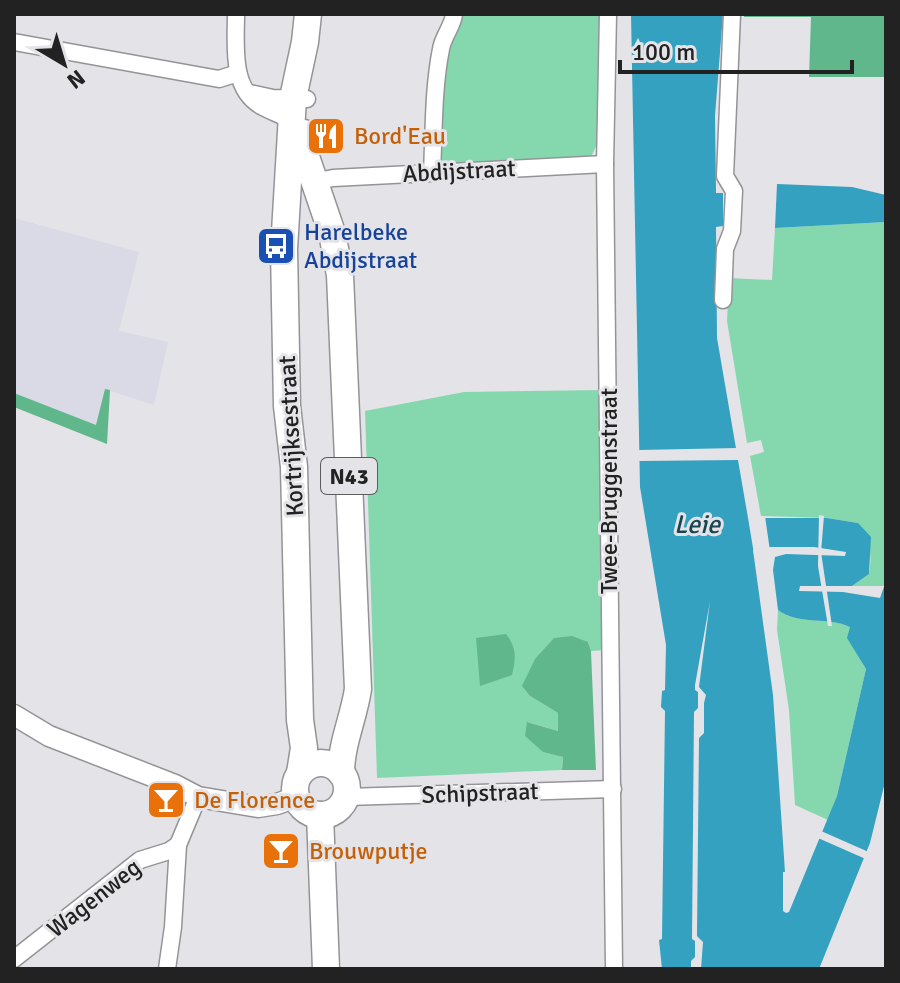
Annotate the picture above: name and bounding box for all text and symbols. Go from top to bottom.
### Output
north arrow [24,24,104,104]
scale bar [620,24,852,74]
text: 100 m [632,37,695,67]
text: N [62,64,90,95]
restaurant icon: Bord'Eau [305,115,347,157]
place label: Bord'Eau [354,121,446,151]
street label: Abdijstraat [402,153,516,189]
place label: Harelbeke Abdijstraat [304,217,417,275]
bus stop icon: Harelbeke Abdijstraat [255,225,297,267]
street label: Kortrijksestraat [272,355,310,517]
street label: Twee-Bruggenstraat [594,388,624,594]
road number: N43 [321,458,377,494]
water label: Leie [674,509,722,541]
street label: Schipstraat [421,776,539,810]
bar icon: De Florence [145,779,187,821]
place label: De Florence [194,785,315,815]
bar icon: Brouwputje [260,830,302,872]
place label: Brouwputje [309,836,428,866]
street label: Wagenweg [41,852,147,944]

